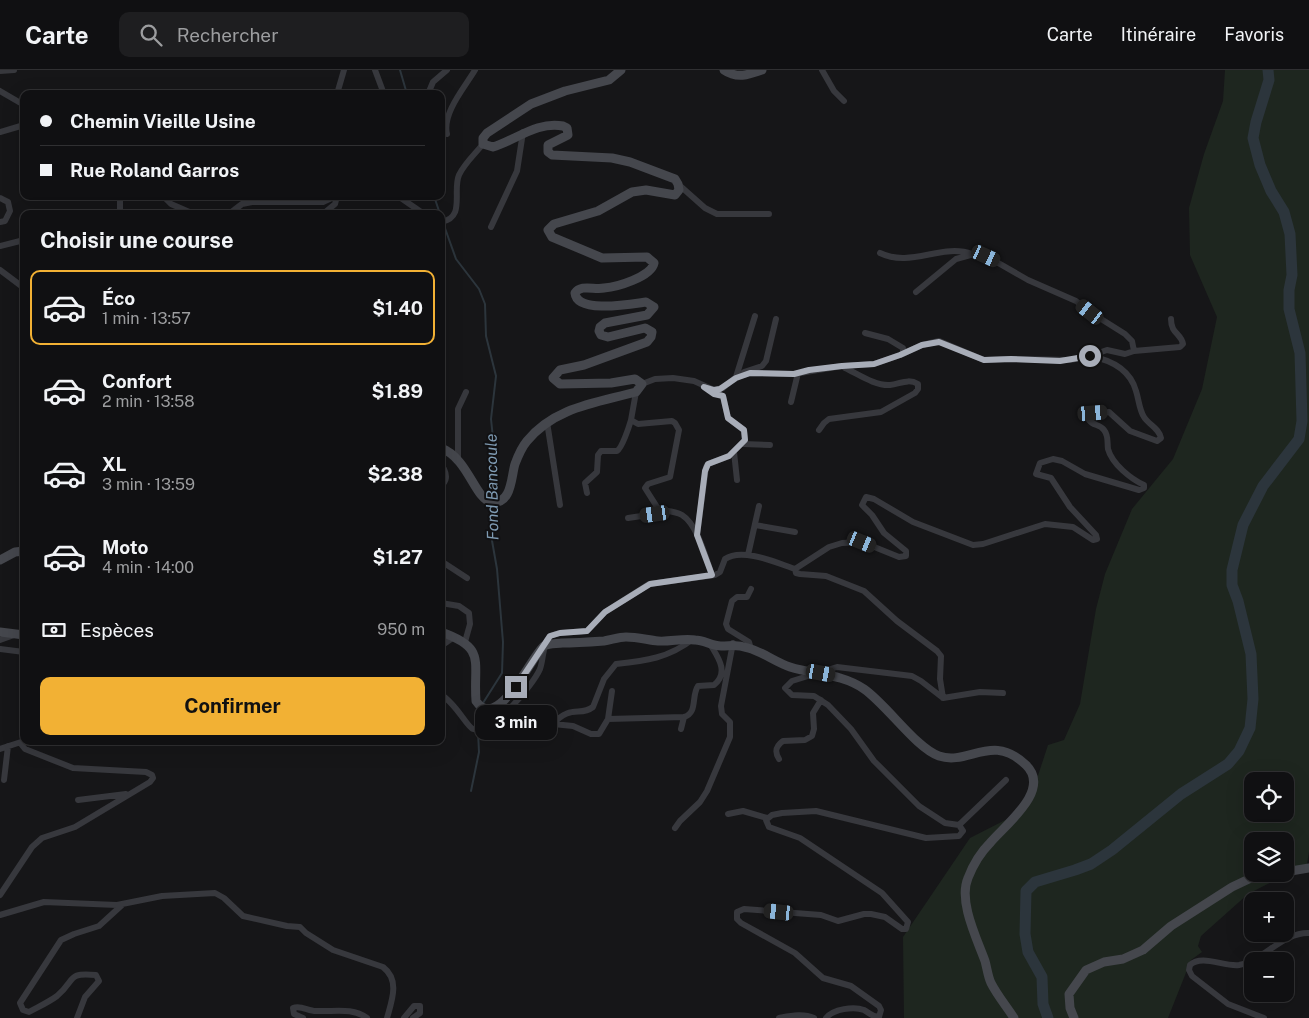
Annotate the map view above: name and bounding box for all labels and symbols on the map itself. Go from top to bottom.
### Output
car [969,243,1002,269]
car [1073,297,1106,327]
route start [1079,345,1101,367]
car [1077,404,1108,422]
water label: Fond Bancoule [482,433,502,540]
car [639,504,670,524]
car [845,529,878,555]
car [804,663,837,683]
route end [505,676,527,698]
callout: 3 min [475,704,557,740]
car [763,903,794,921]

